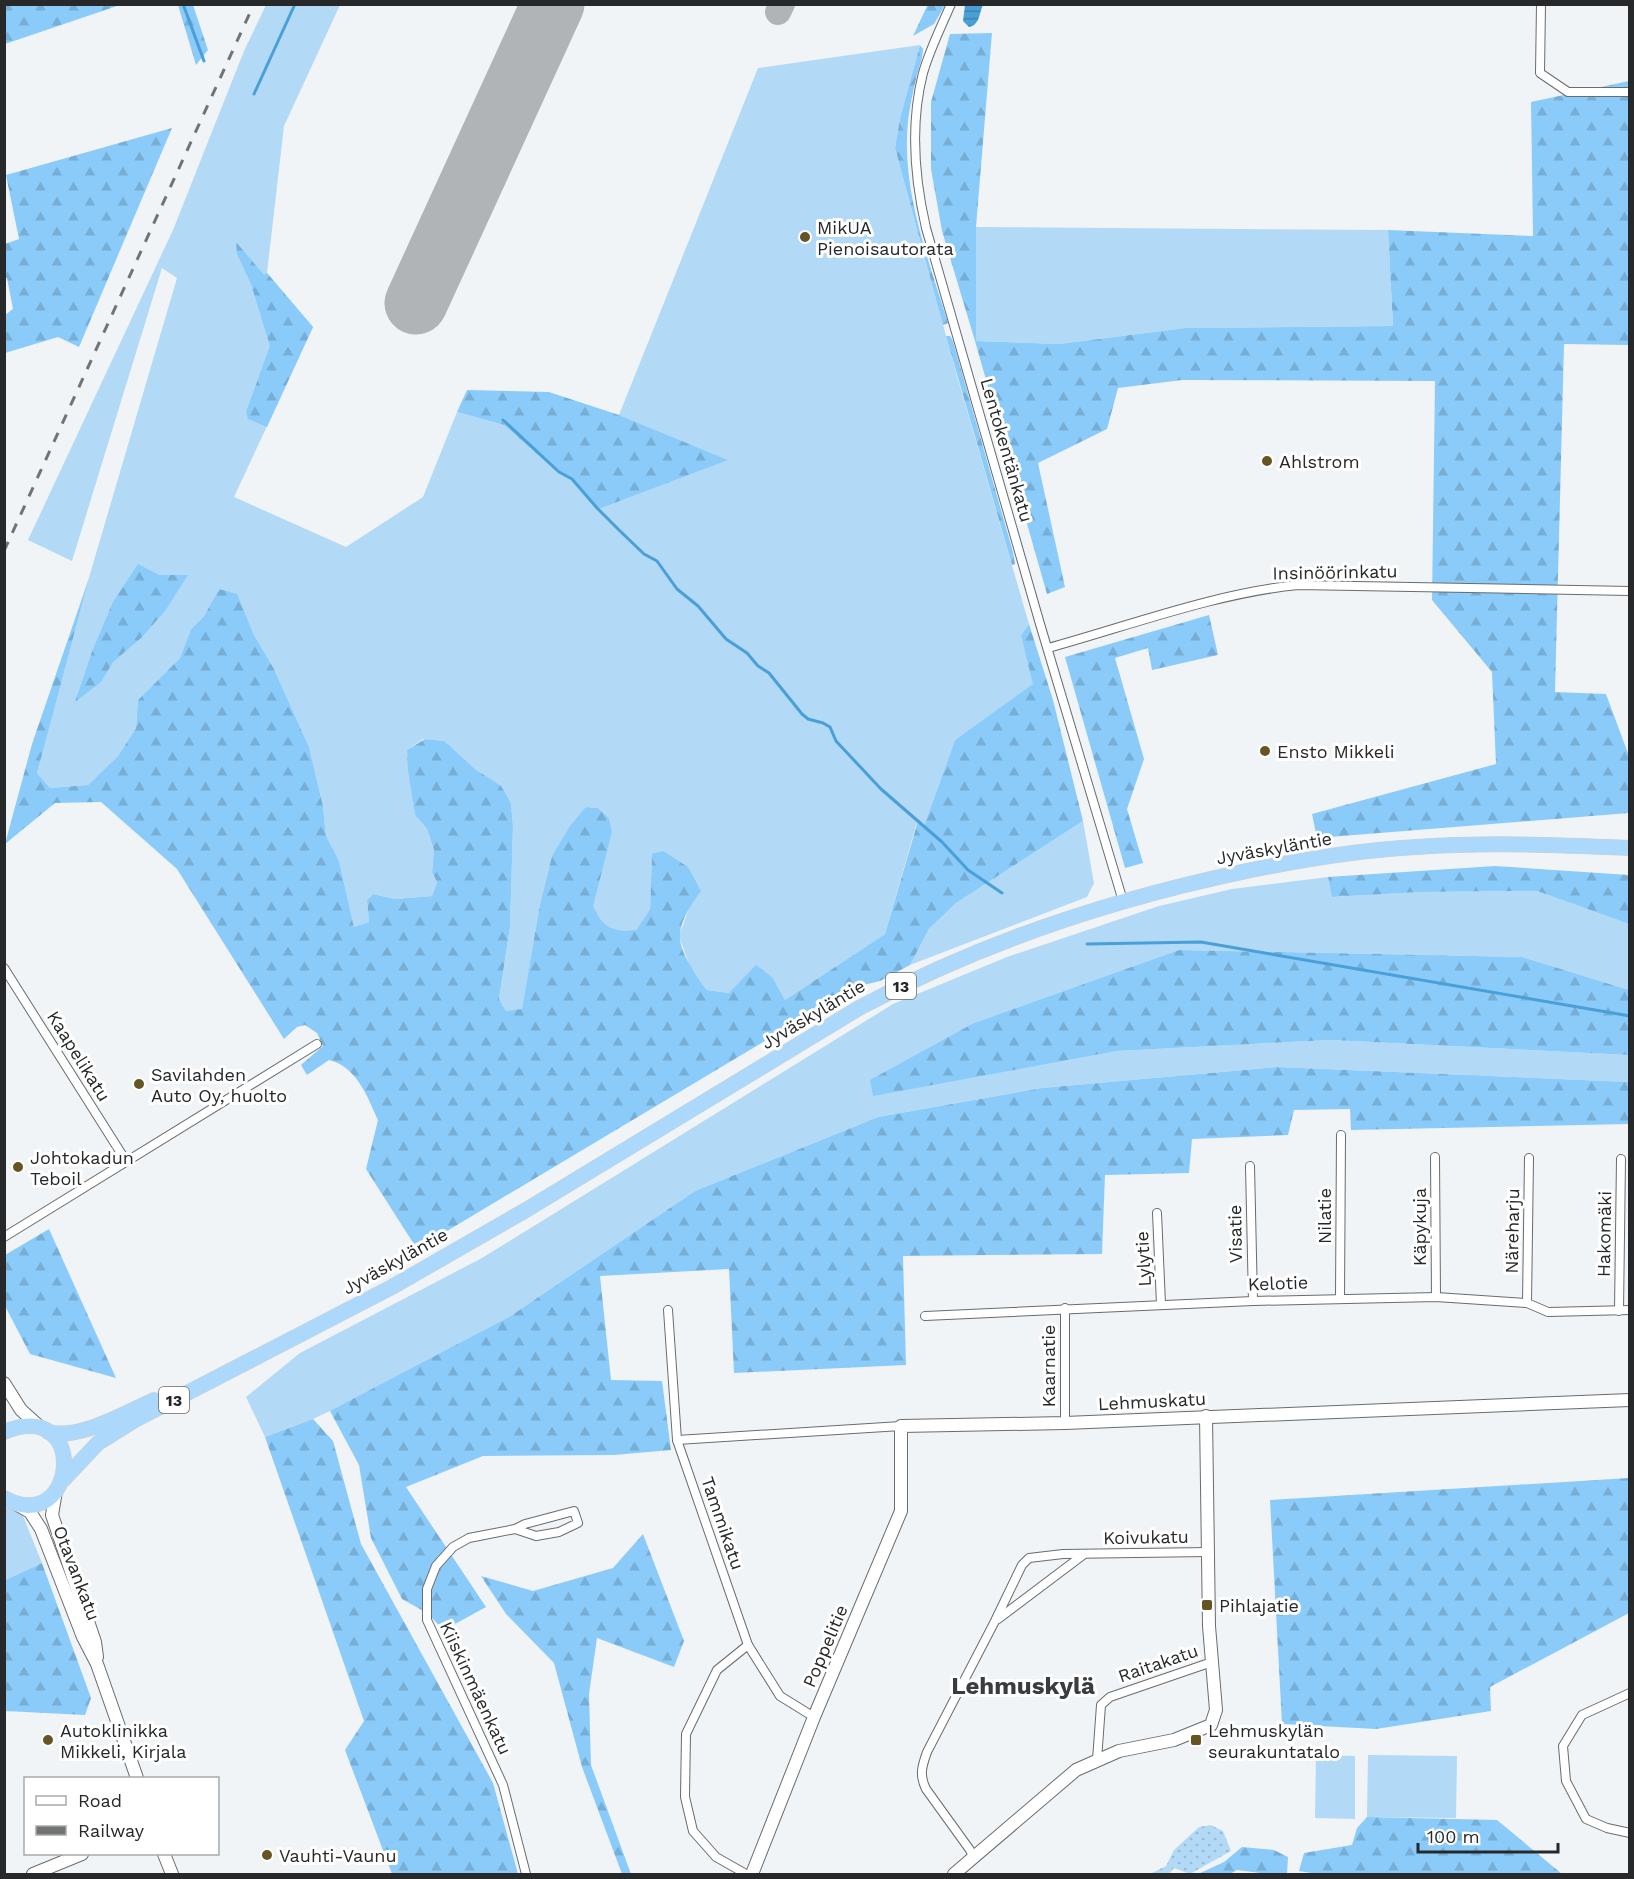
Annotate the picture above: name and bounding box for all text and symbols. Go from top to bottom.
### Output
place label: MikUA Pienoisautorata [817,217,954,259]
marker: MikUA Pienoisautorata [798,230,812,244]
street label: Lentokentänkatu [976,376,1038,524]
place label: Ahlstrom [1279,451,1360,472]
marker: Ahlstrom [1260,454,1274,468]
street label: Insinöörinkatu [1272,560,1398,584]
place label: Ensto Mikkeli [1277,741,1395,762]
marker: Ensto Mikkeli [1258,744,1272,758]
street label: Jyväskyläntie [1214,827,1334,869]
road number: 13 [886,973,916,999]
street label: Jyväskyläntie [757,975,869,1053]
street label: Kaapelikatu [43,1007,115,1105]
place label: Savilahden Auto Oy, huolto [151,1064,287,1106]
marker: Savilahden Auto Oy, huolto [132,1077,146,1091]
place label: Johtokadun Teboil [30,1147,134,1189]
marker: Johtokadun Teboil [11,1160,25,1174]
street label: Nilatie [1314,1188,1335,1244]
street label: Käpykuja [1409,1188,1430,1266]
street label: Näreharju [1501,1188,1523,1274]
street label: Hakomäki [1593,1191,1615,1277]
street label: Visatie [1224,1205,1246,1263]
street label: Jyväskyläntie [339,1223,451,1299]
street label: Lylytie [1131,1231,1155,1287]
street label: Kelotie [1247,1271,1309,1295]
street label: Kaarnatie [1038,1325,1059,1407]
road number: 13 [159,1387,189,1413]
street label: Lehmuskatu [1097,1388,1207,1414]
street label: Tammikatu [697,1474,749,1572]
street label: Otavankatu [49,1523,105,1623]
street label: Koivukatu [1103,1526,1189,1548]
place label: Pihlajatie [1219,1595,1299,1616]
marker: Pihlajatie [1200,1598,1214,1612]
street label: Poppelitie [798,1602,852,1690]
street label: Kiiskinmäenkatu [436,1618,516,1758]
street label: Raitakatu [1115,1640,1201,1686]
district label: Lehmuskylä [951,1672,1095,1700]
place label: Autoklinikka Mikkeli, Kirjala [60,1720,186,1762]
place label: Lehmuskylän seurakuntatalo [1208,1720,1340,1762]
marker: Autoklinikka Mikkeli, Kirjala [41,1733,55,1747]
marker: Lehmuskylän seurakuntatalo [1189,1733,1203,1747]
legend [24,1777,219,1855]
text: Road [78,1790,122,1811]
scale bar [1418,1816,1558,1854]
text: Railway [78,1820,145,1841]
text: 100 m [1427,1826,1480,1847]
place label: Vauhti-Vaunu [279,1845,397,1866]
marker: Vauhti-Vaunu [260,1848,274,1862]

